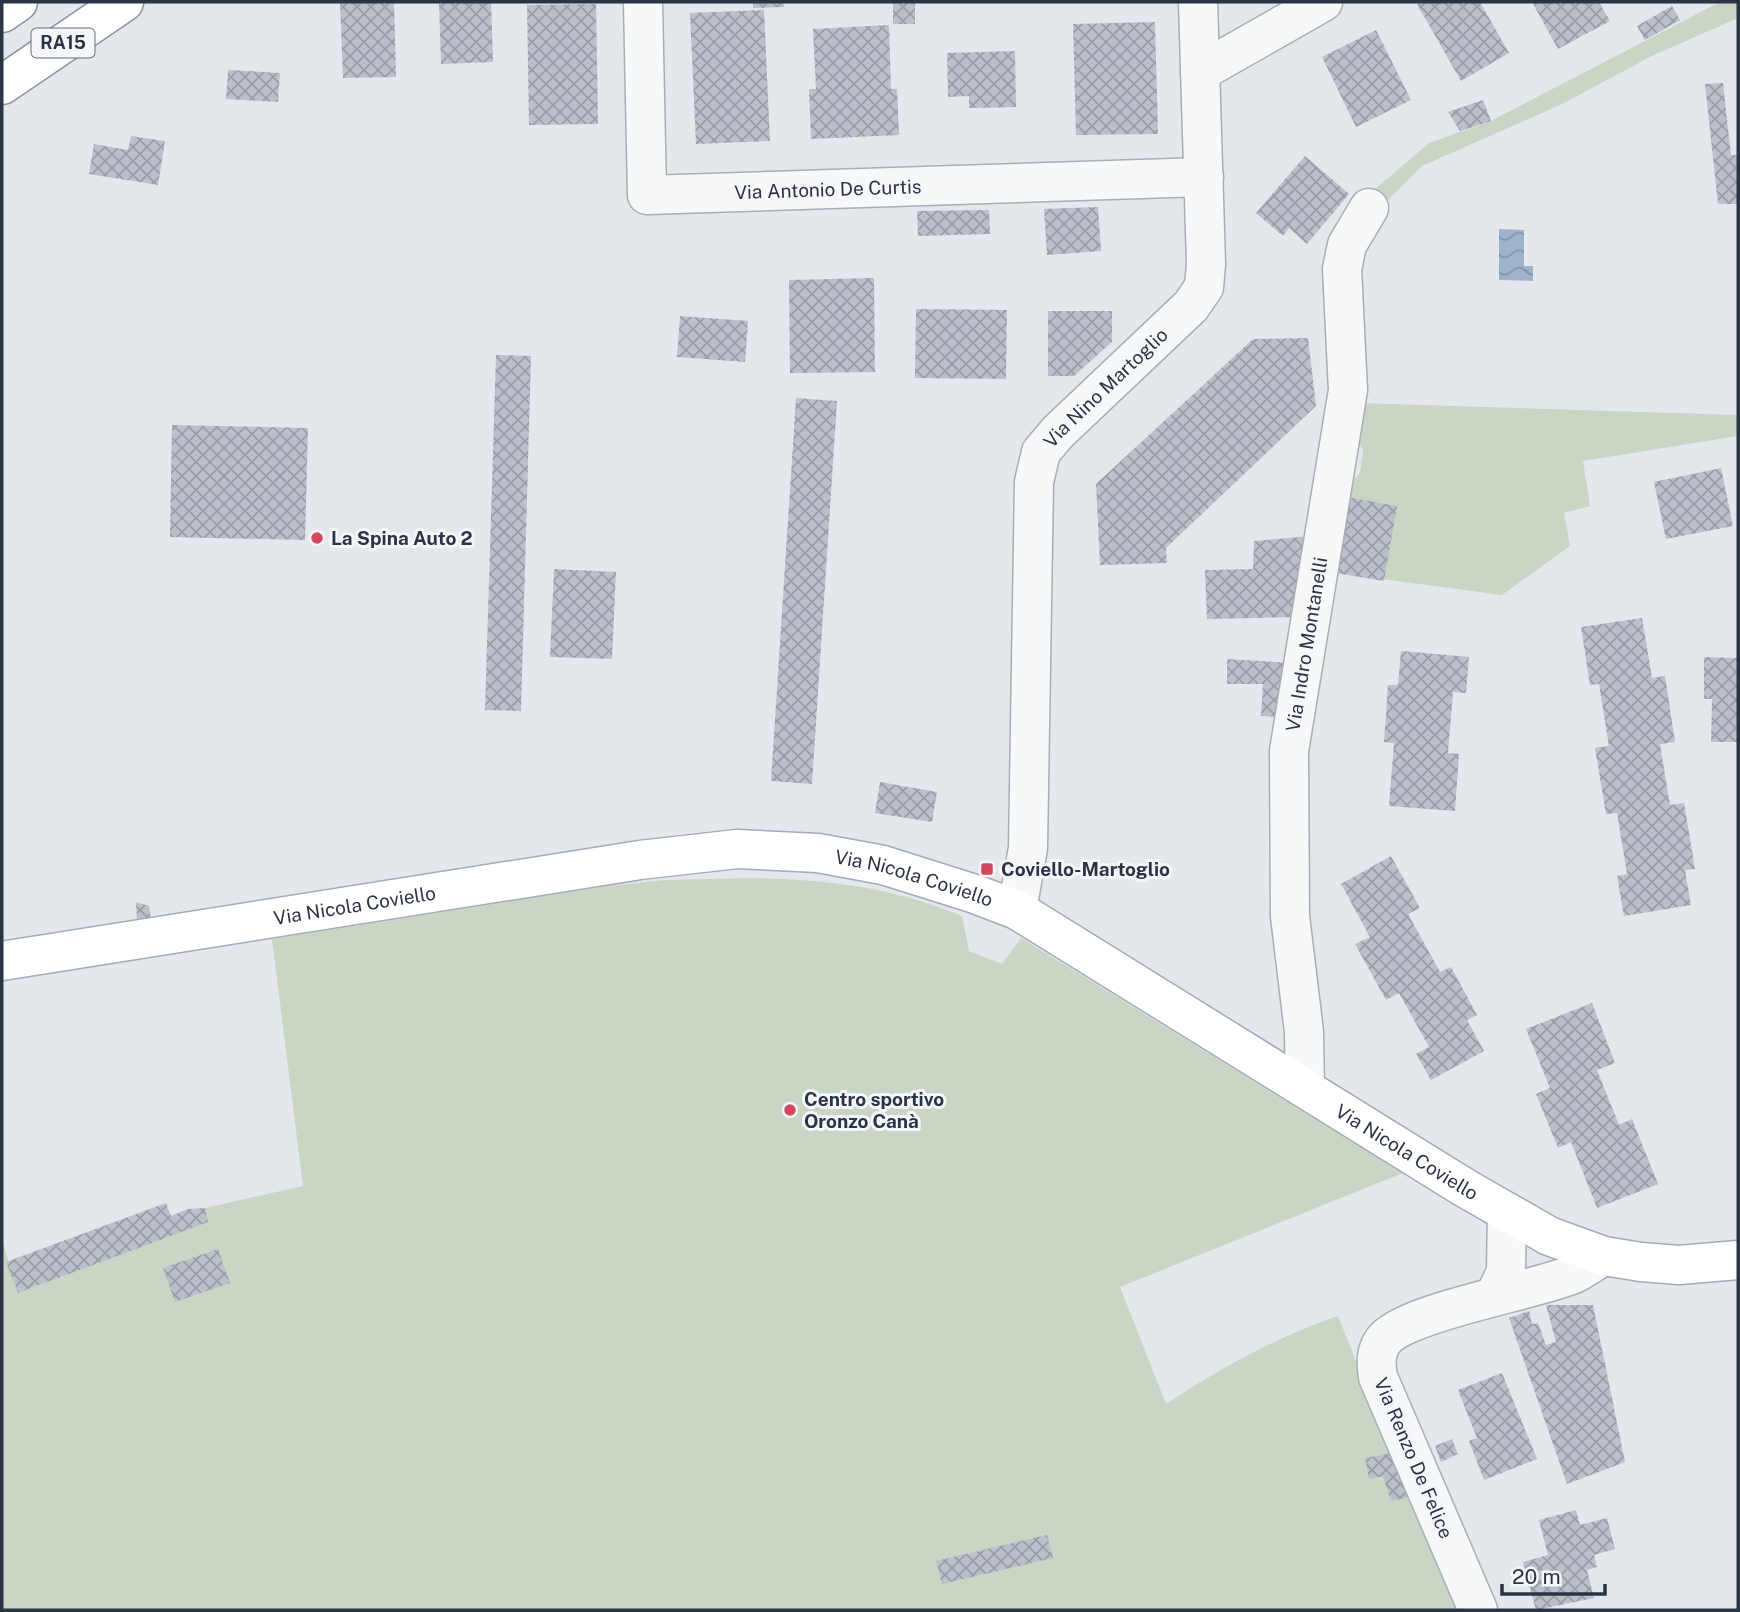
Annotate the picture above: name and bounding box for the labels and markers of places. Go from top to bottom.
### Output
place label: La Spina Auto 2 [331,527,473,549]
marker: La Spina Auto 2 [309,530,325,546]
place label: Coviello-Martoglio [1001,858,1170,880]
marker: Coviello-Martoglio [979,861,995,877]
place label: Centro sportivo Oronzo Canà [804,1088,944,1132]
marker: Centro sportivo Oronzo Canà [782,1102,798,1118]

